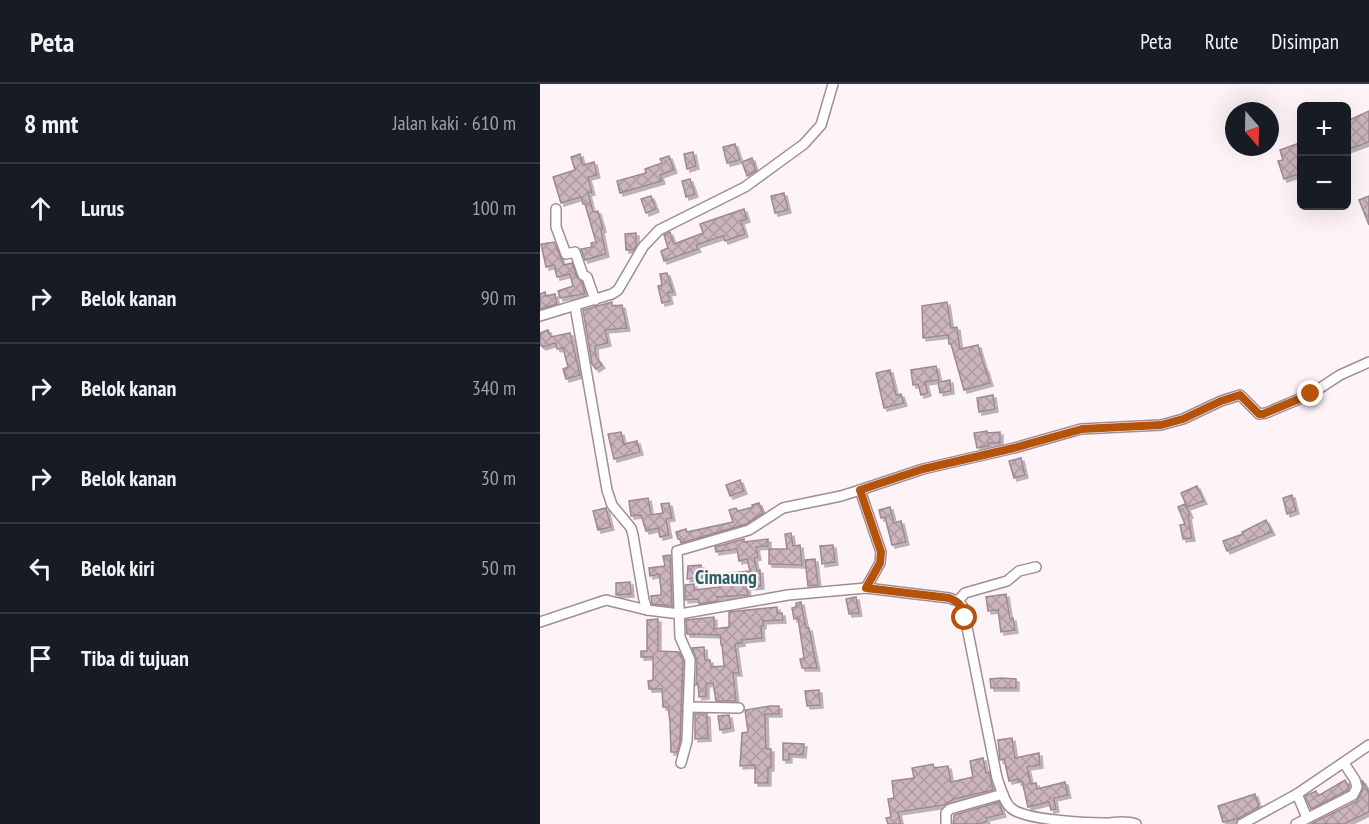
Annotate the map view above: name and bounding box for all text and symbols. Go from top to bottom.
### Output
text: Peta [30,23,74,60]
text: Peta [1140,28,1172,55]
text: Rute [1205,28,1238,55]
text: Disimpan [1271,28,1339,55]
north arrow [1225,102,1279,156]
map controls [1297,102,1351,210]
button: + [1297,102,1351,156]
text: 8 mnt [24,107,78,140]
text: Jalan kaki · 610 m [393,110,516,136]
button: − [1297,156,1351,210]
icon: ahead [24,192,57,225]
text: Lurus [81,194,124,222]
text: 100 m [472,195,516,221]
icon: right [24,282,57,315]
text: Belok kanan [81,284,176,312]
text: 90 m [481,285,516,311]
icon: right [24,372,57,405]
text: Belok kanan [81,374,176,402]
text: 340 m [472,375,516,401]
route end [1297,380,1323,406]
icon: right [24,462,57,495]
text: Belok kanan [81,464,176,492]
text: 30 m [481,465,516,491]
icon: left [24,552,57,585]
text: Belok kiri [81,554,155,582]
text: 50 m [481,555,516,581]
district label: Cimaung [695,564,757,590]
route start [951,604,977,630]
icon: arrive [24,642,57,675]
text: Tiba di tujuan [81,644,189,672]

